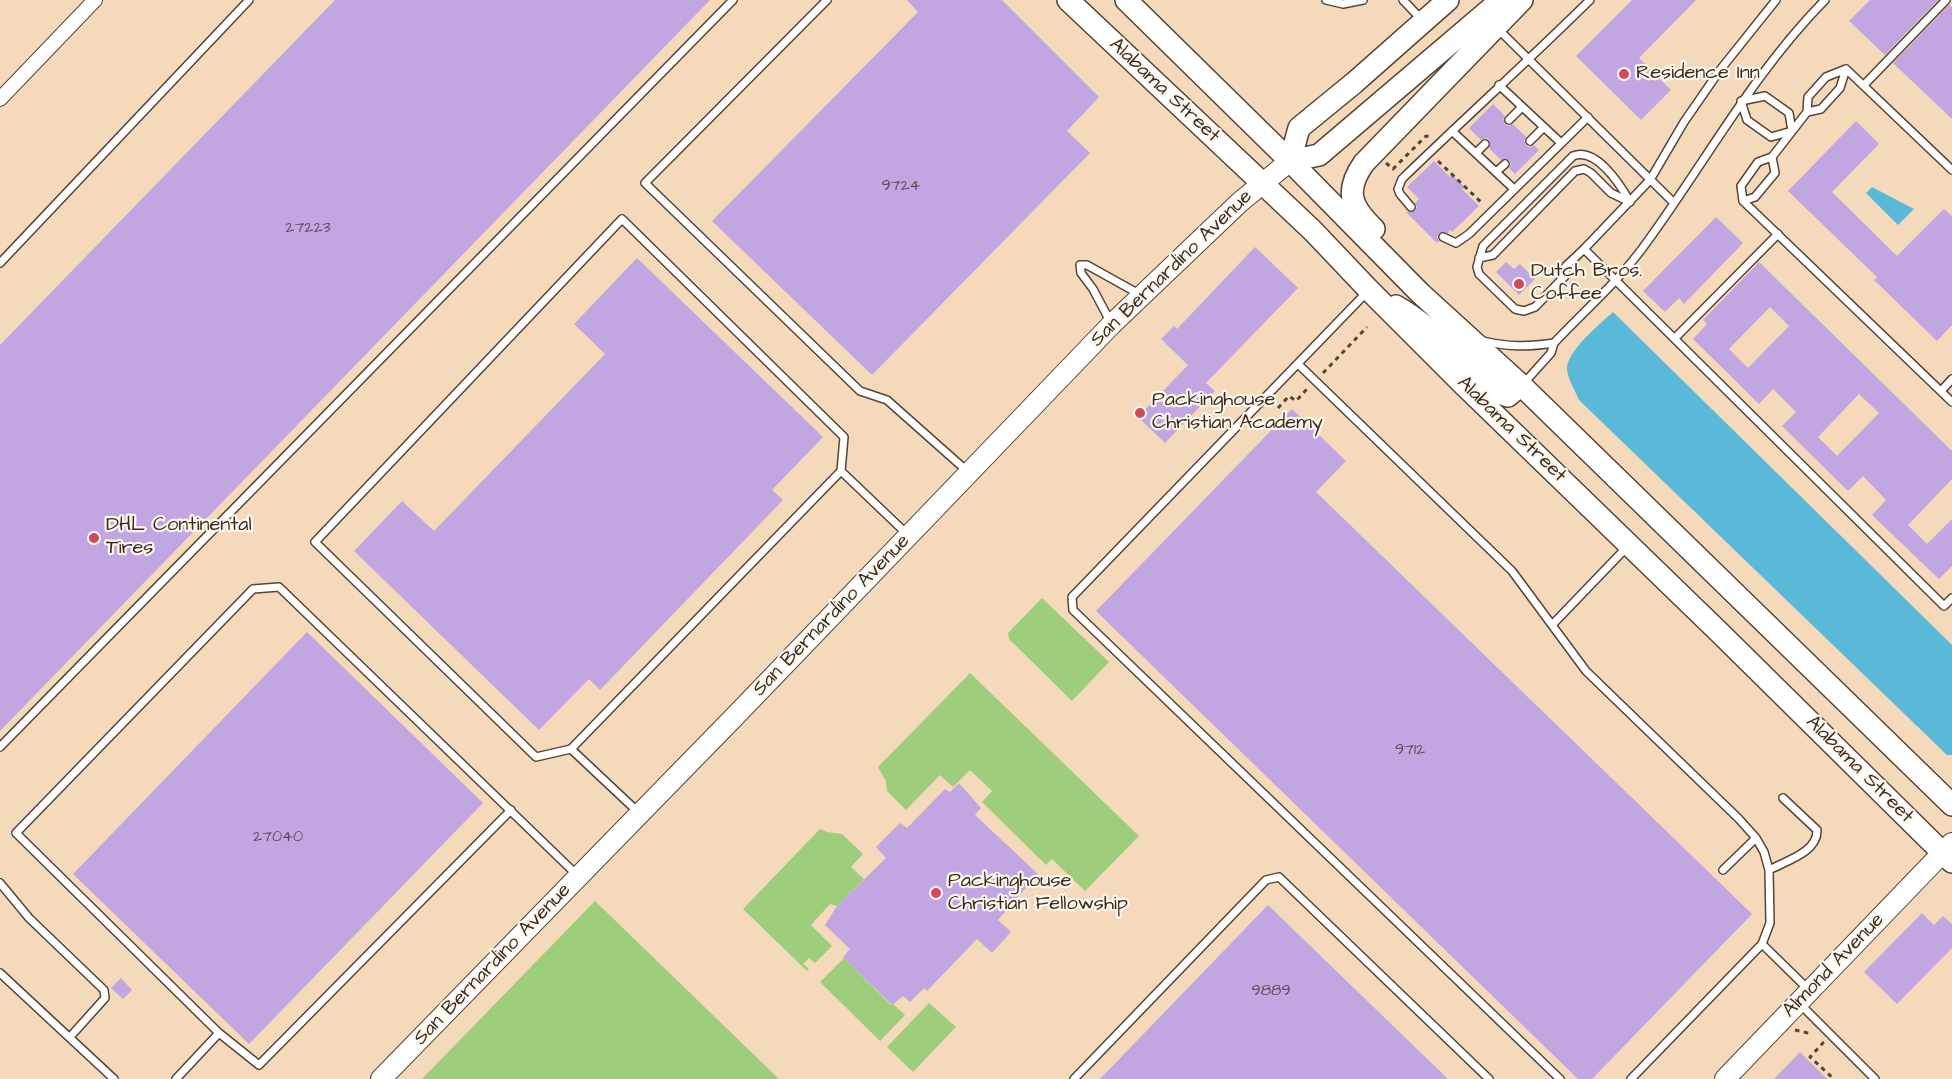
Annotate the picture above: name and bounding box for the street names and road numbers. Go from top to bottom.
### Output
street label: Alabama Street [1104,33,1224,149]
street label: San Bernardino Avenue [1086,185,1258,353]
street label: Alabama Street [1451,372,1571,488]
street label: San Bernardino Avenue [748,530,916,702]
street label: Alabama Street [1800,711,1918,829]
street label: San Bernardino Avenue [409,879,577,1051]
street label: Almond Avenue [1778,909,1890,1023]

